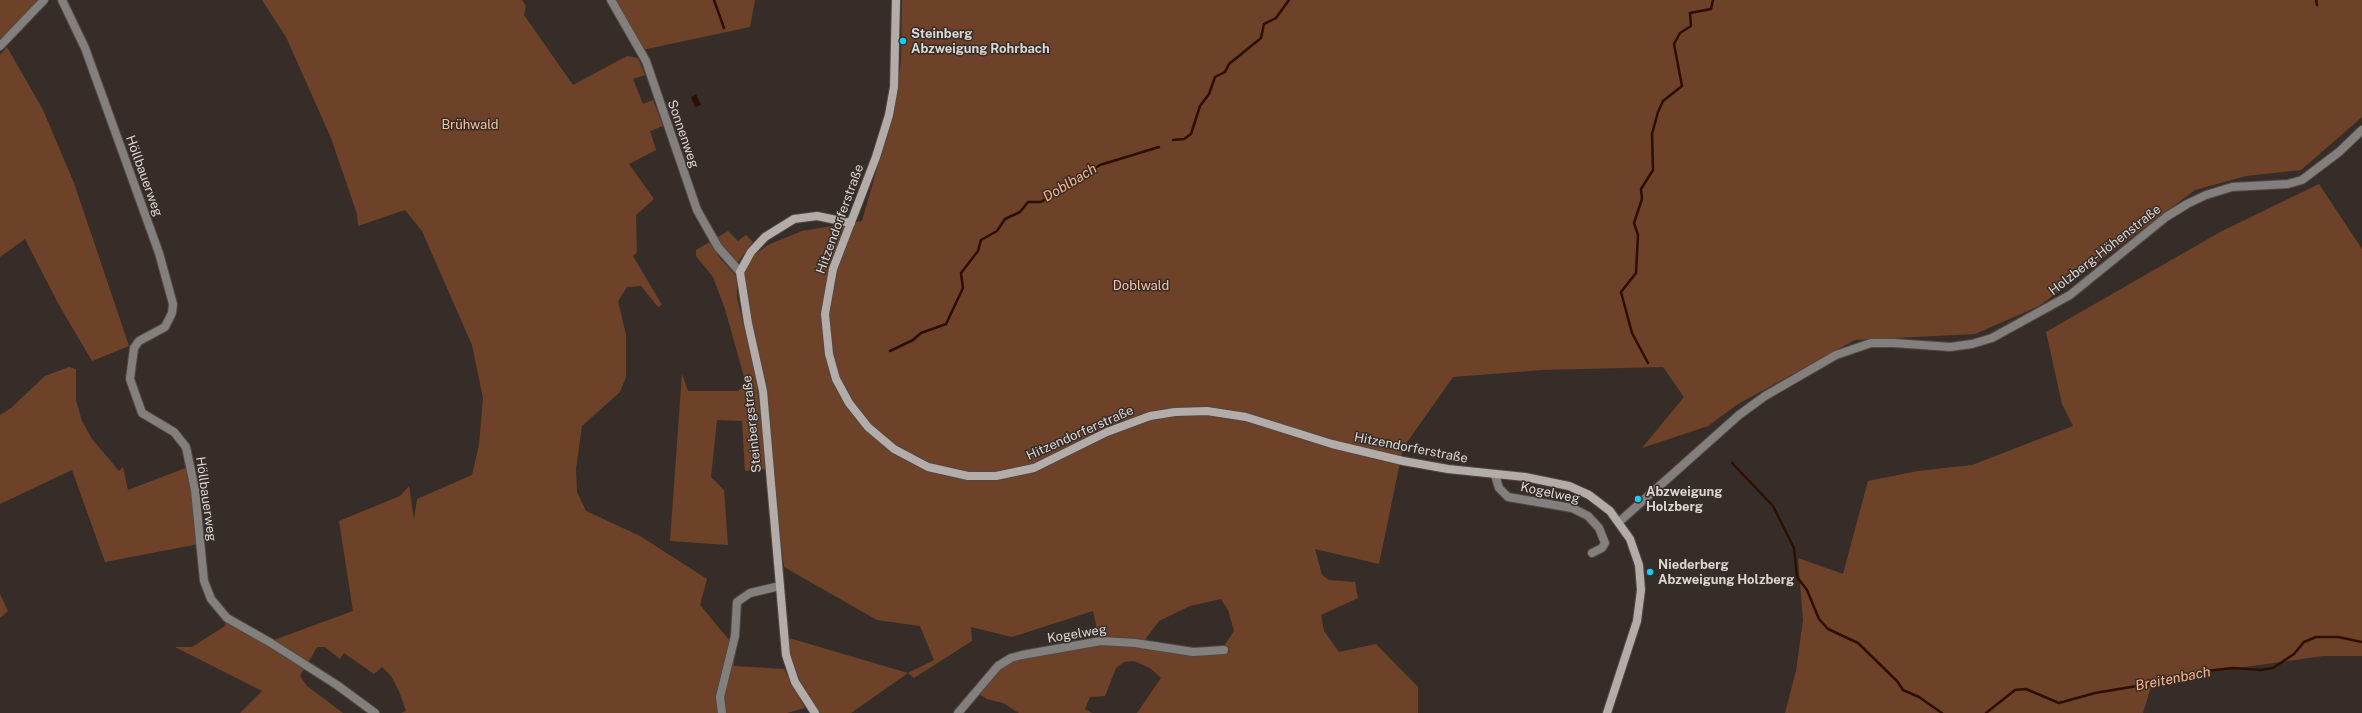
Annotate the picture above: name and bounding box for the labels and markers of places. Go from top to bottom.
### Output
place label: Steinberg Abzweigung Rohrbach [911,26,1050,57]
marker: Steinberg Abzweigung Rohrbach [898,36,908,46]
place label: Abzweigung Holzberg [1646,484,1722,515]
marker: Abzweigung Holzberg [1633,494,1643,504]
place label: Niederberg Abzweigung Holzberg [1658,557,1794,588]
marker: Niederberg Abzweigung Holzberg [1645,567,1655,577]

